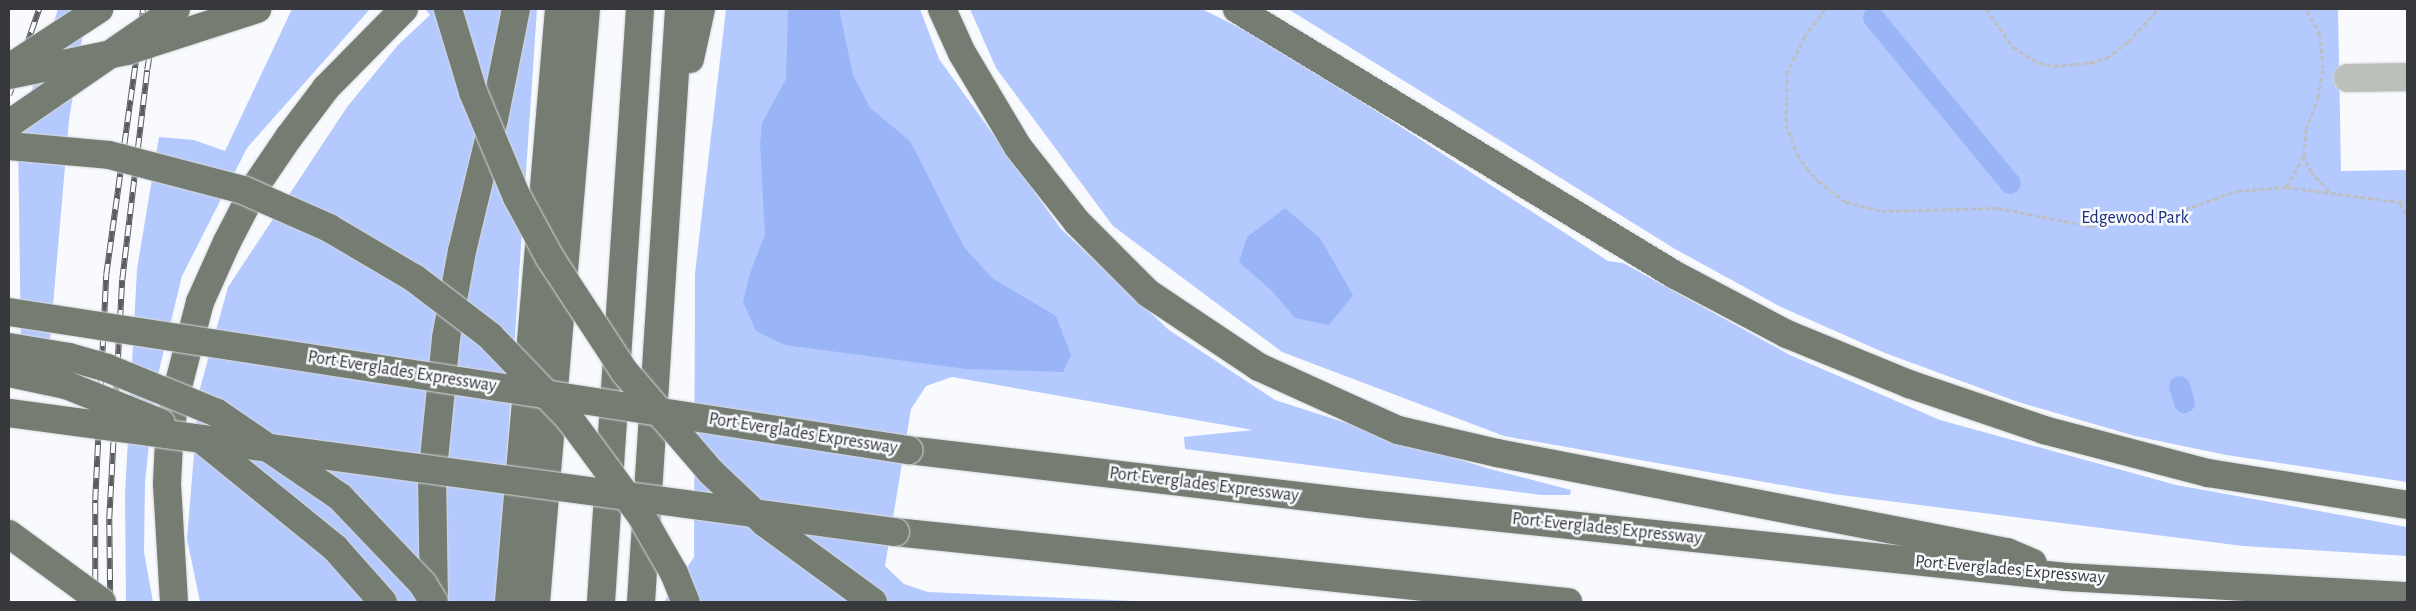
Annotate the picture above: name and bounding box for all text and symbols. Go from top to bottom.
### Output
park label: Edgewood Park [2081,207,2189,229]
street label: Port Everglades Expressway [306,346,498,398]
street label: Port Everglades Expressway [707,408,899,460]
street label: Port Everglades Expressway [1108,463,1300,507]
street label: Port Everglades Expressway [1511,508,1703,550]
street label: Port Everglades Expressway [1914,551,2106,589]

